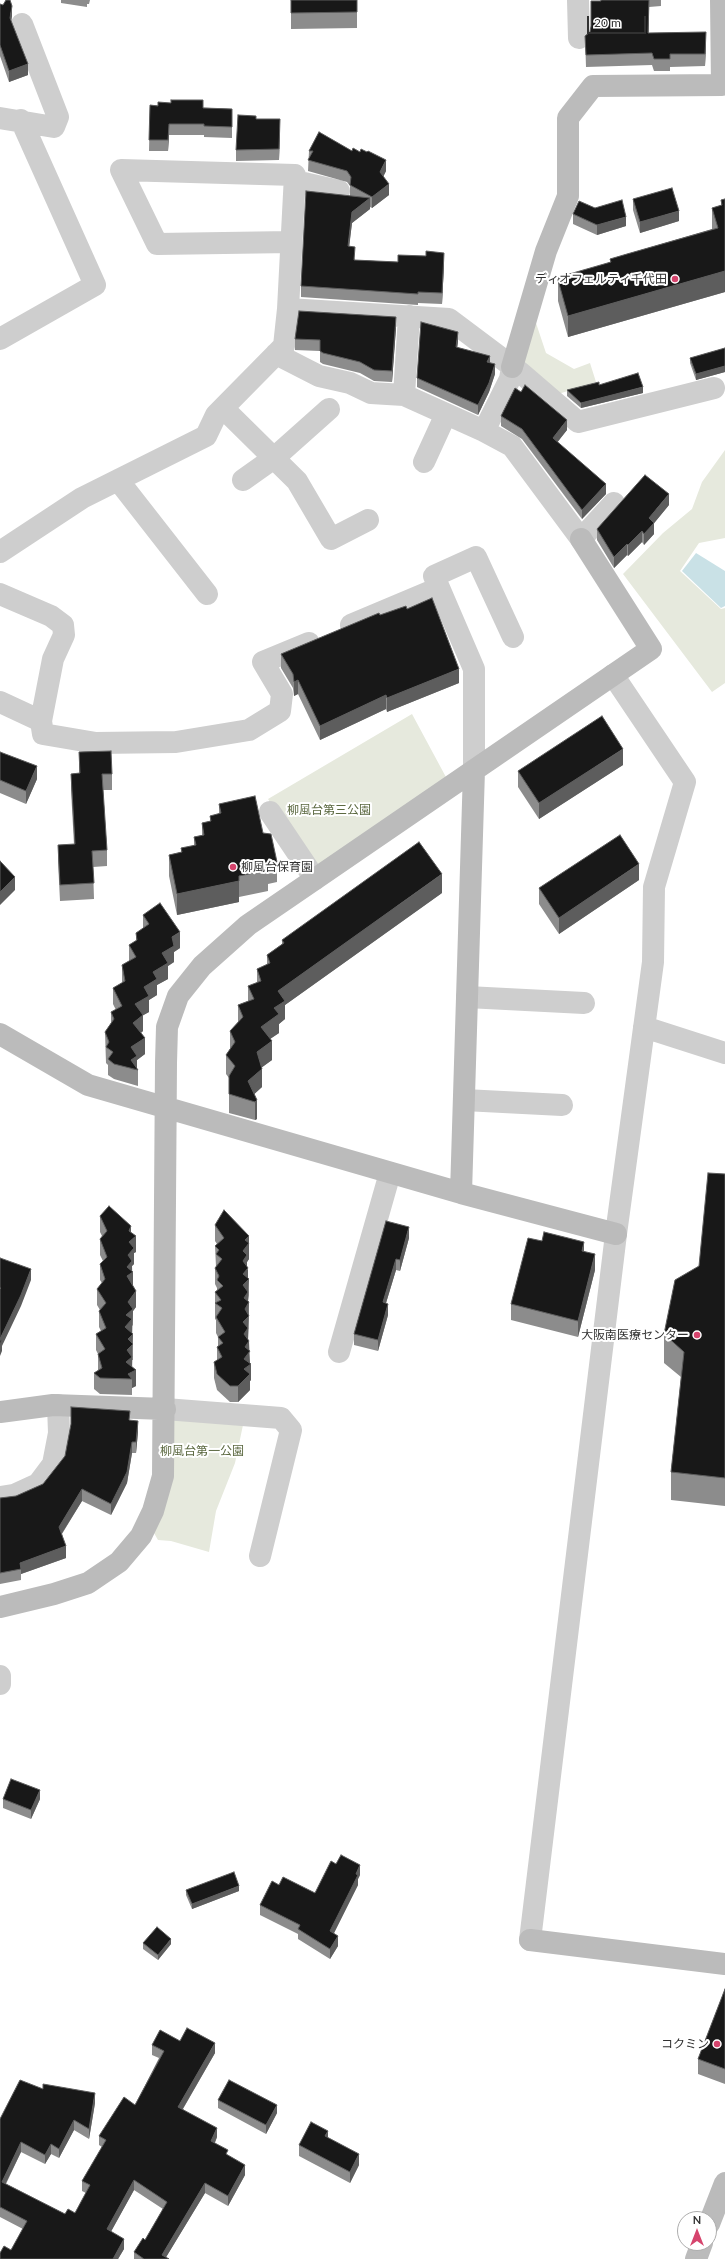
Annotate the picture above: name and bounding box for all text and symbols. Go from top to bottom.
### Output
scale bar [589,8,648,34]
text: 20 m [594,15,621,30]
place label: ディオフェルティ千代田 [535,272,667,286]
marker: ディオフェルティ千代田 [670,274,680,284]
park label: 柳風台第三公園 [287,803,371,817]
place label: 柳風台保育園 [241,860,313,874]
marker: 柳風台保育園 [228,862,238,872]
place label: 大阪南医療センター [581,1328,689,1342]
marker: 大阪南医療センター [692,1330,702,1340]
park label: 柳風台第一公園 [160,1444,244,1458]
place label: コクミン [661,2037,709,2051]
marker: コクミン [712,2039,722,2049]
north arrow [677,2211,717,2251]
text: N [693,2213,701,2226]

